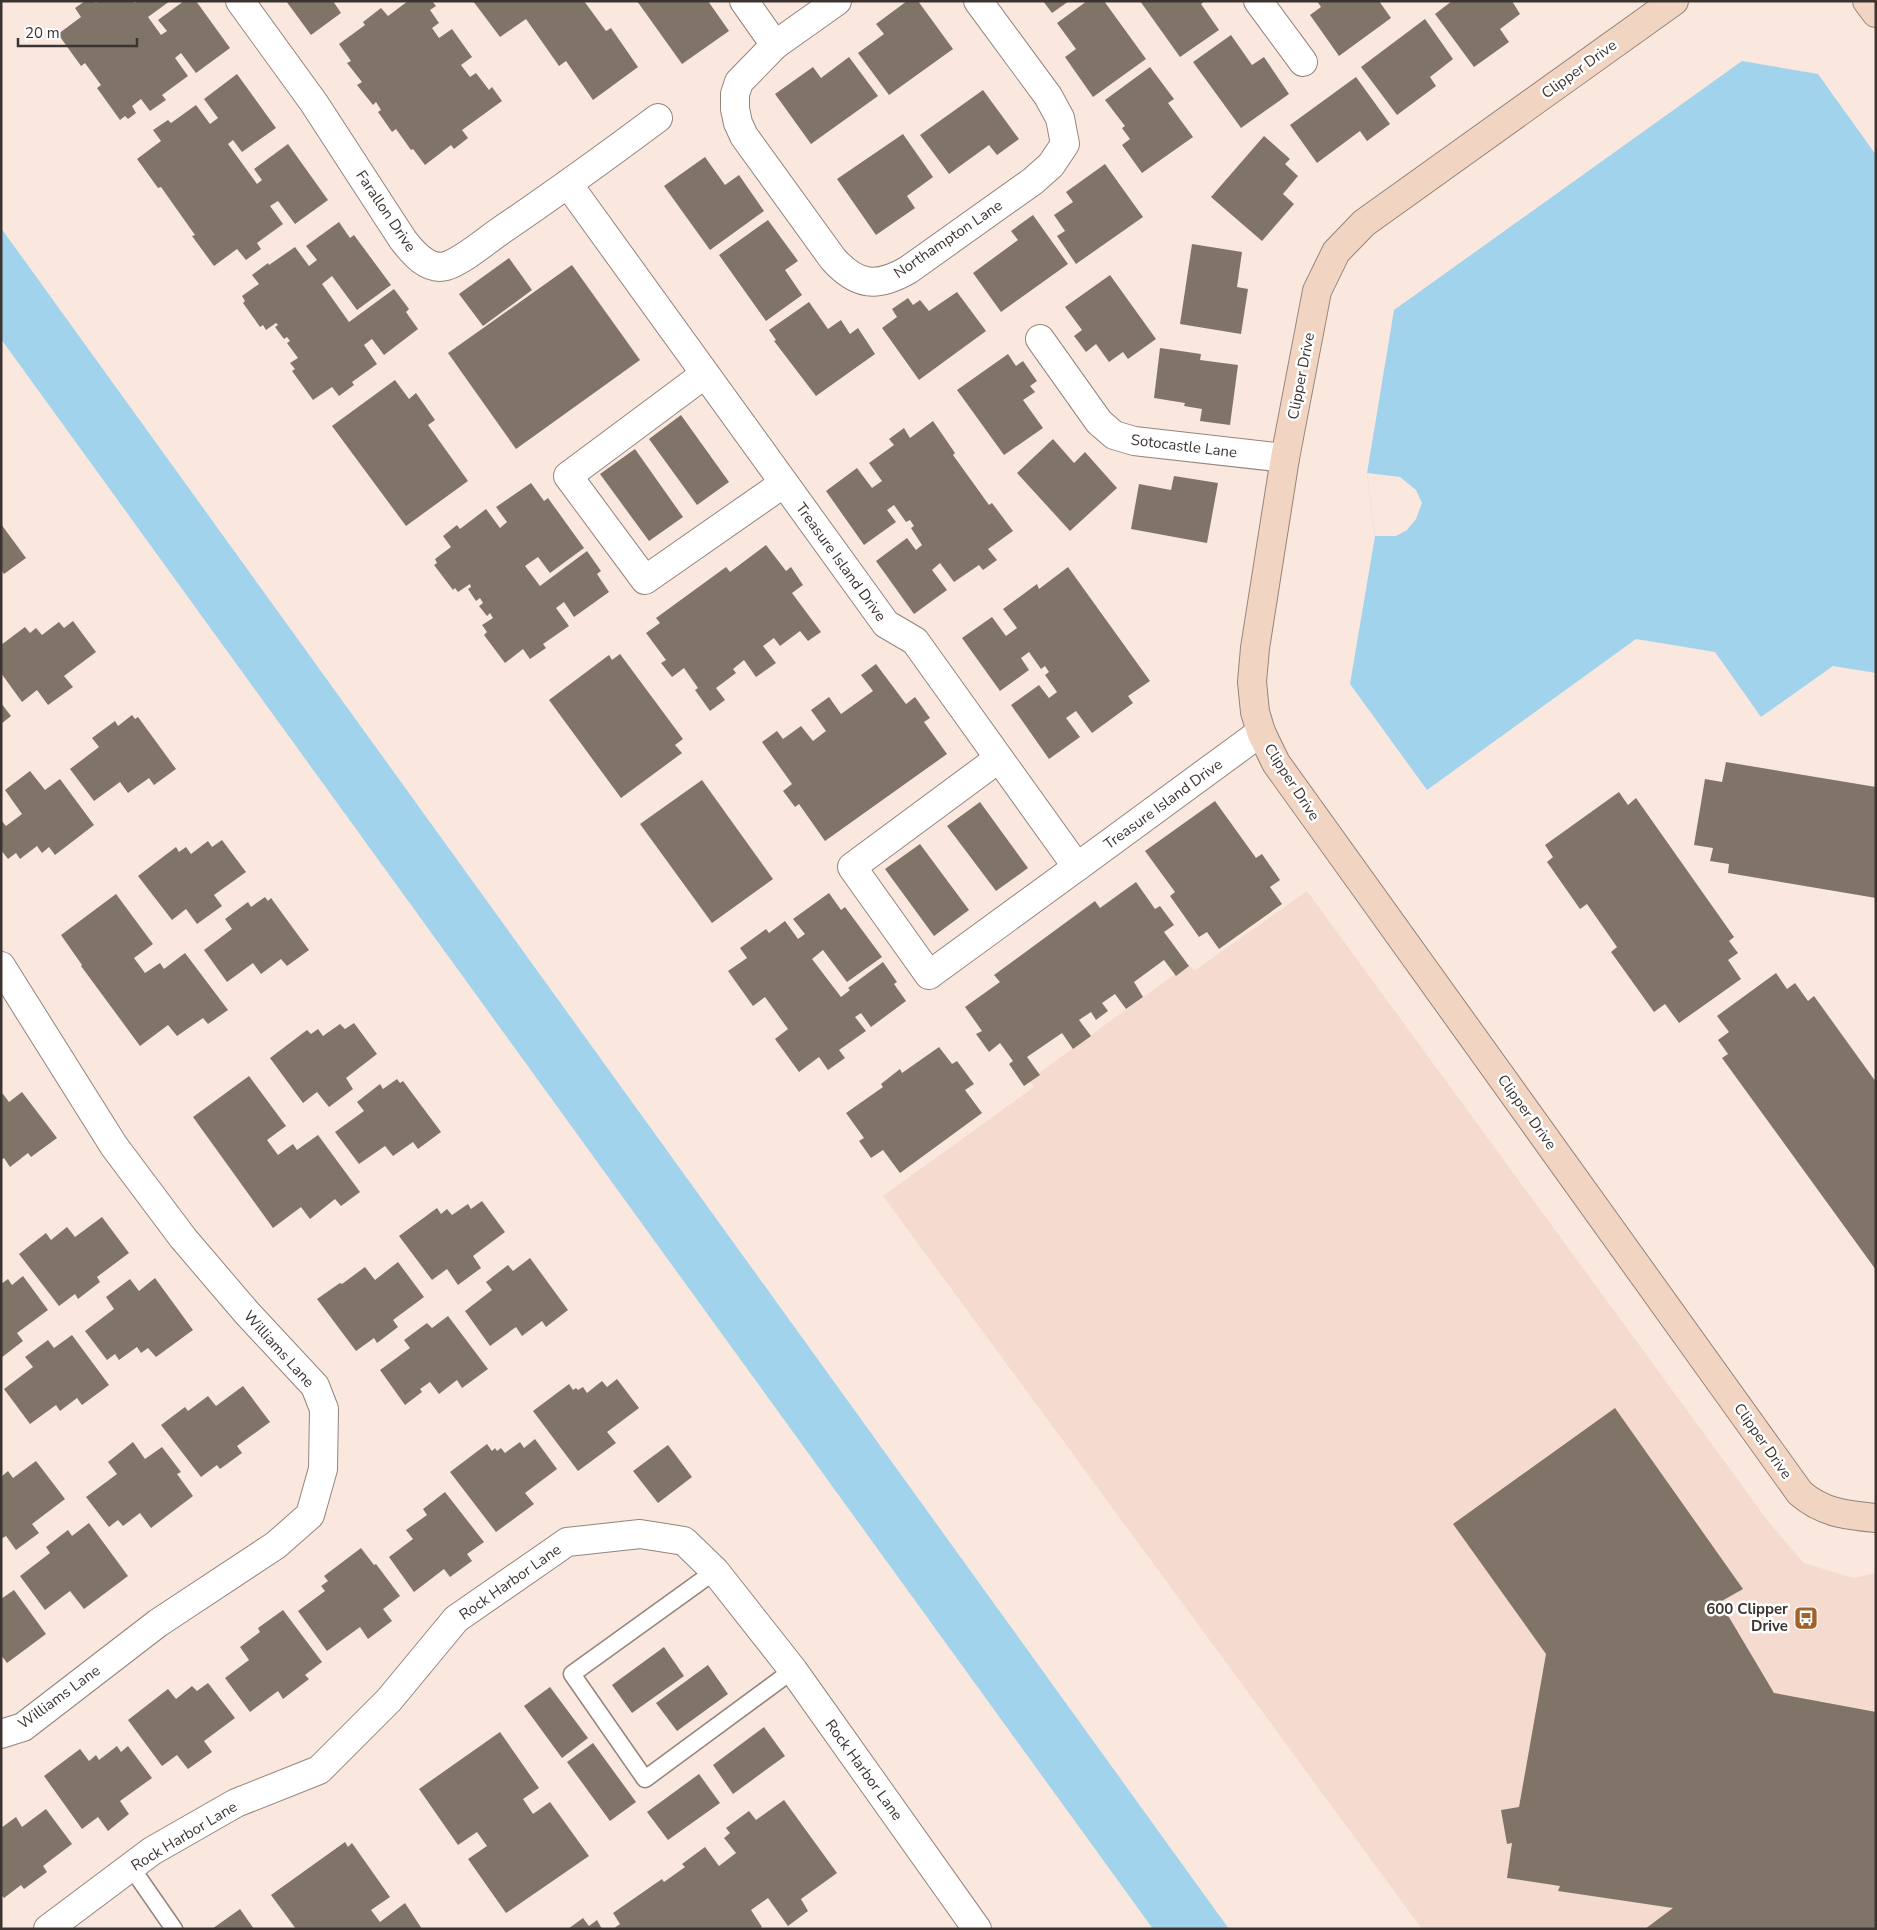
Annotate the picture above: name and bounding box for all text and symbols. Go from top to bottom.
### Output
scale bar [18,15,136,47]
text: 20 m [25,23,60,43]
street label: Clipper Drive [1537,35,1621,103]
street label: Farallon Drive [351,166,421,256]
street label: Northampton Lane [890,195,1006,283]
street label: Clipper Drive [1283,331,1319,421]
street label: Sotocastle Lane [1130,430,1238,462]
street label: Treasure Island Drive [791,499,891,625]
street label: Clipper Drive [1260,740,1324,824]
street label: Treasure Island Drive [1100,754,1226,854]
street label: Clipper Drive [1493,1070,1561,1154]
street label: Williams Lane [239,1306,319,1392]
street label: Clipper Drive [1729,1399,1797,1483]
street label: Rock Harbor Lane [455,1539,565,1625]
place label: 600 Clipper Drive [1706,1599,1788,1636]
bus stop icon: 600 Clipper Drive [1793,1605,1819,1631]
street label: Williams Lane [14,1660,104,1734]
street label: Rock Harbor Lane [821,1716,907,1824]
street label: Rock Harbor Lane [127,1796,241,1876]

